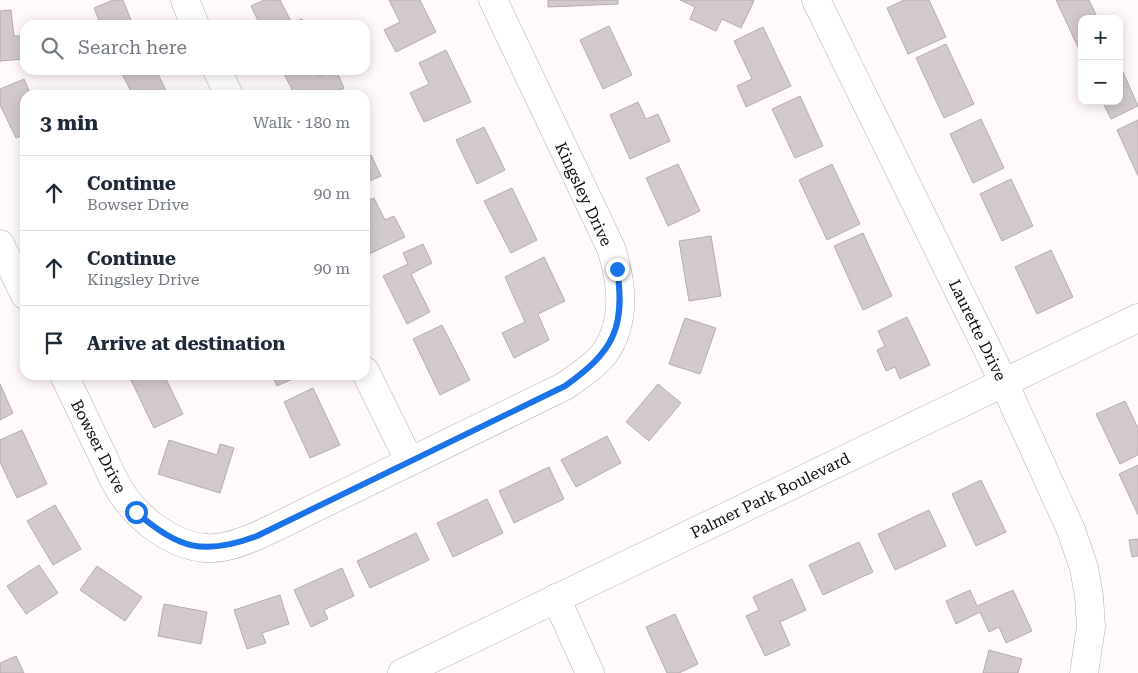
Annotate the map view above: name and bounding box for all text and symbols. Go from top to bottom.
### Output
map controls [1078,15,1123,105]
button: + [1078,15,1123,60]
search box [20,20,370,75]
icon: search [38,34,66,62]
text: Search here [78,36,187,59]
button: − [1078,60,1123,105]
text: 3 min [40,111,98,135]
text: Walk · 180 m [253,113,350,132]
street label: Kingsley Drive [551,139,616,249]
text: Continue [87,172,176,195]
icon: ahead [40,179,68,207]
text: 90 m [313,184,350,203]
text: Bowser Drive [87,195,189,214]
text: Continue [87,247,176,270]
icon: ahead [40,254,68,282]
route end [606,258,629,281]
text: 90 m [313,259,350,278]
text: Kingsley Drive [87,270,200,289]
street label: Laurette Drive [945,276,1010,384]
icon: arrive [40,329,68,357]
text: Arrive at destination [87,332,285,355]
street label: Bowser Drive [67,396,130,496]
street label: Palmer Park Boulevard [687,449,853,542]
route start [125,501,148,524]

